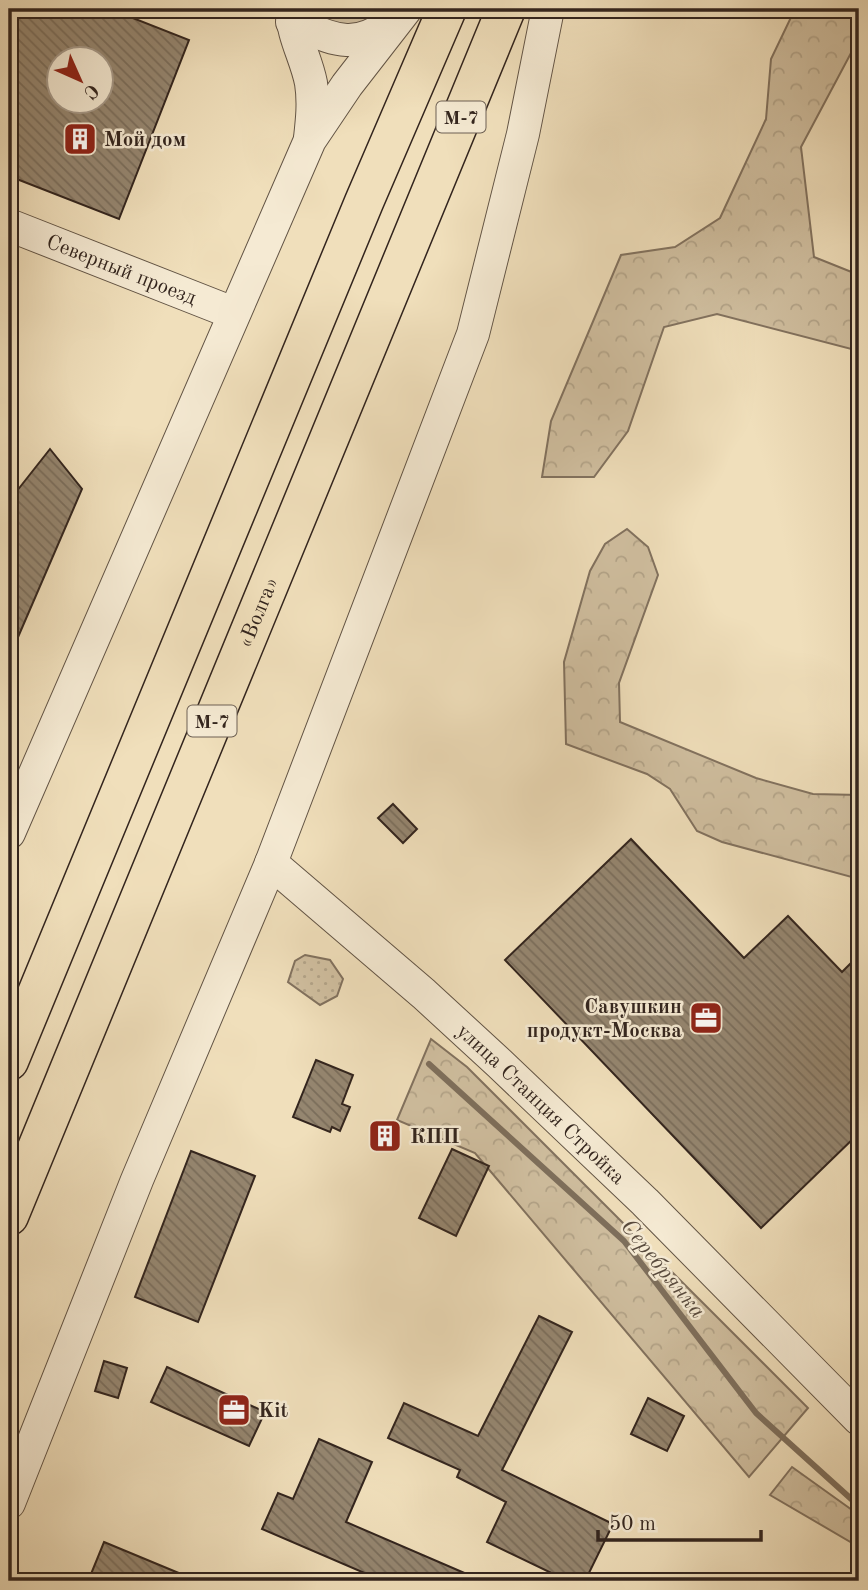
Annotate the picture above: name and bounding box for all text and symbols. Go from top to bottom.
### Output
north arrow [46,46,116,116]
text: С [79,79,101,101]
road number: М-7 [436,102,486,132]
building icon: Мой дом [61,120,99,158]
place label: Мой дом [104,130,186,151]
street label: Северный проезд [43,232,200,310]
street label: «Волга» [235,574,283,651]
road number: М-7 [188,706,236,736]
place label: Савушкин продукт-Москва [527,997,682,1042]
office icon: Савушкин продукт-Москва [687,999,725,1037]
street label: улица Станция Стройка [452,1021,628,1189]
building icon: КПП [366,1117,404,1155]
place label: КПП [410,1127,460,1148]
water label: Серебрянка [615,1215,710,1324]
office icon: Kit [215,1391,253,1429]
place label: Kit [258,1401,288,1422]
scale bar [598,1499,761,1543]
text: 50 m [609,1514,656,1535]

